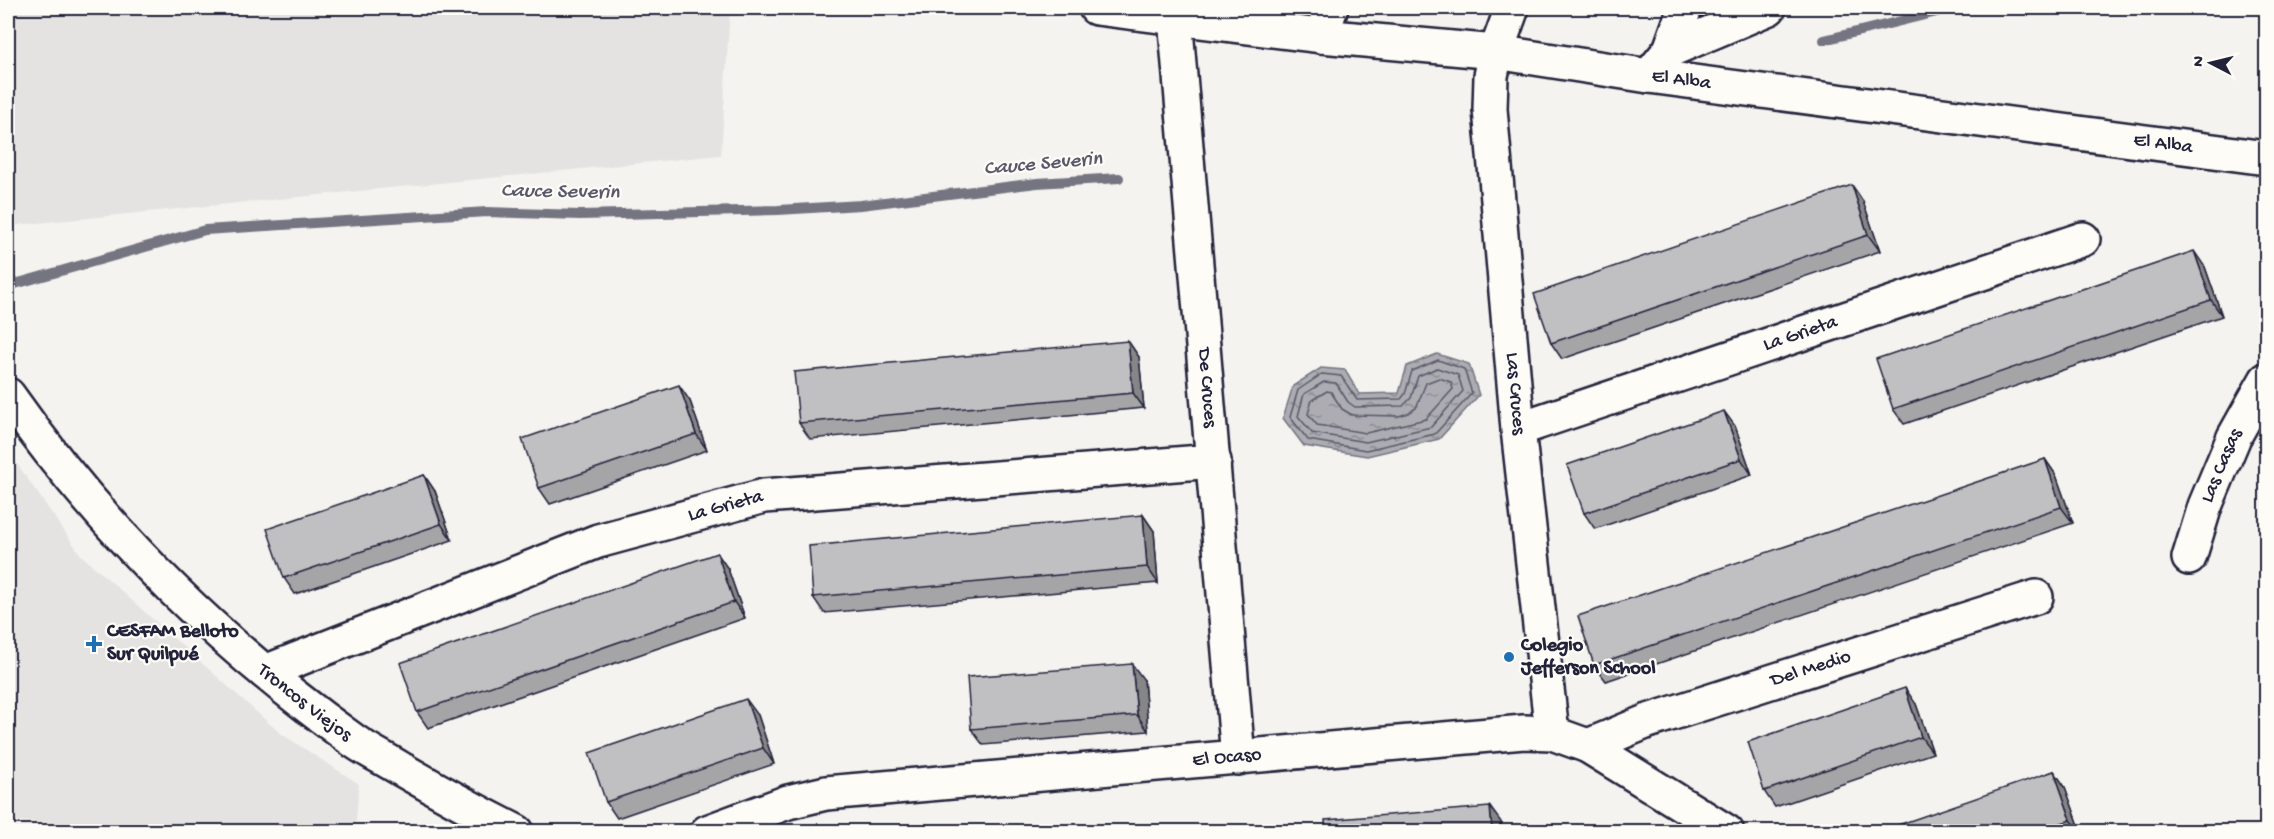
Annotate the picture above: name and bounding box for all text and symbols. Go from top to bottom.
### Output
north arrow [2181,33,2241,93]
text: N [2190,55,2210,68]
street label: El Alba [1650,65,1713,96]
street label: El Alba [2132,129,2195,160]
water label: Cauce Severin [983,147,1104,183]
water label: Cauce Severin [501,179,620,207]
street label: La Grieta [1760,311,1841,357]
street label: De Cruces [1191,345,1221,429]
street label: Las Cruces [1500,352,1530,436]
street label: Las Casas [2196,424,2248,506]
street label: La Grieta [685,485,767,528]
place label: CESFAM Belloto Sur Quilpué [106,621,239,667]
marker: CESFAM Belloto Sur Quilpué [85,635,103,653]
place label: Colegio Jefferson School [1520,635,1656,681]
street label: Del Medio [1766,645,1854,693]
marker: Colegio Jefferson School [1502,650,1516,664]
street label: Troncos Viejos [252,658,356,747]
street label: El Ocaso [1192,743,1263,772]

